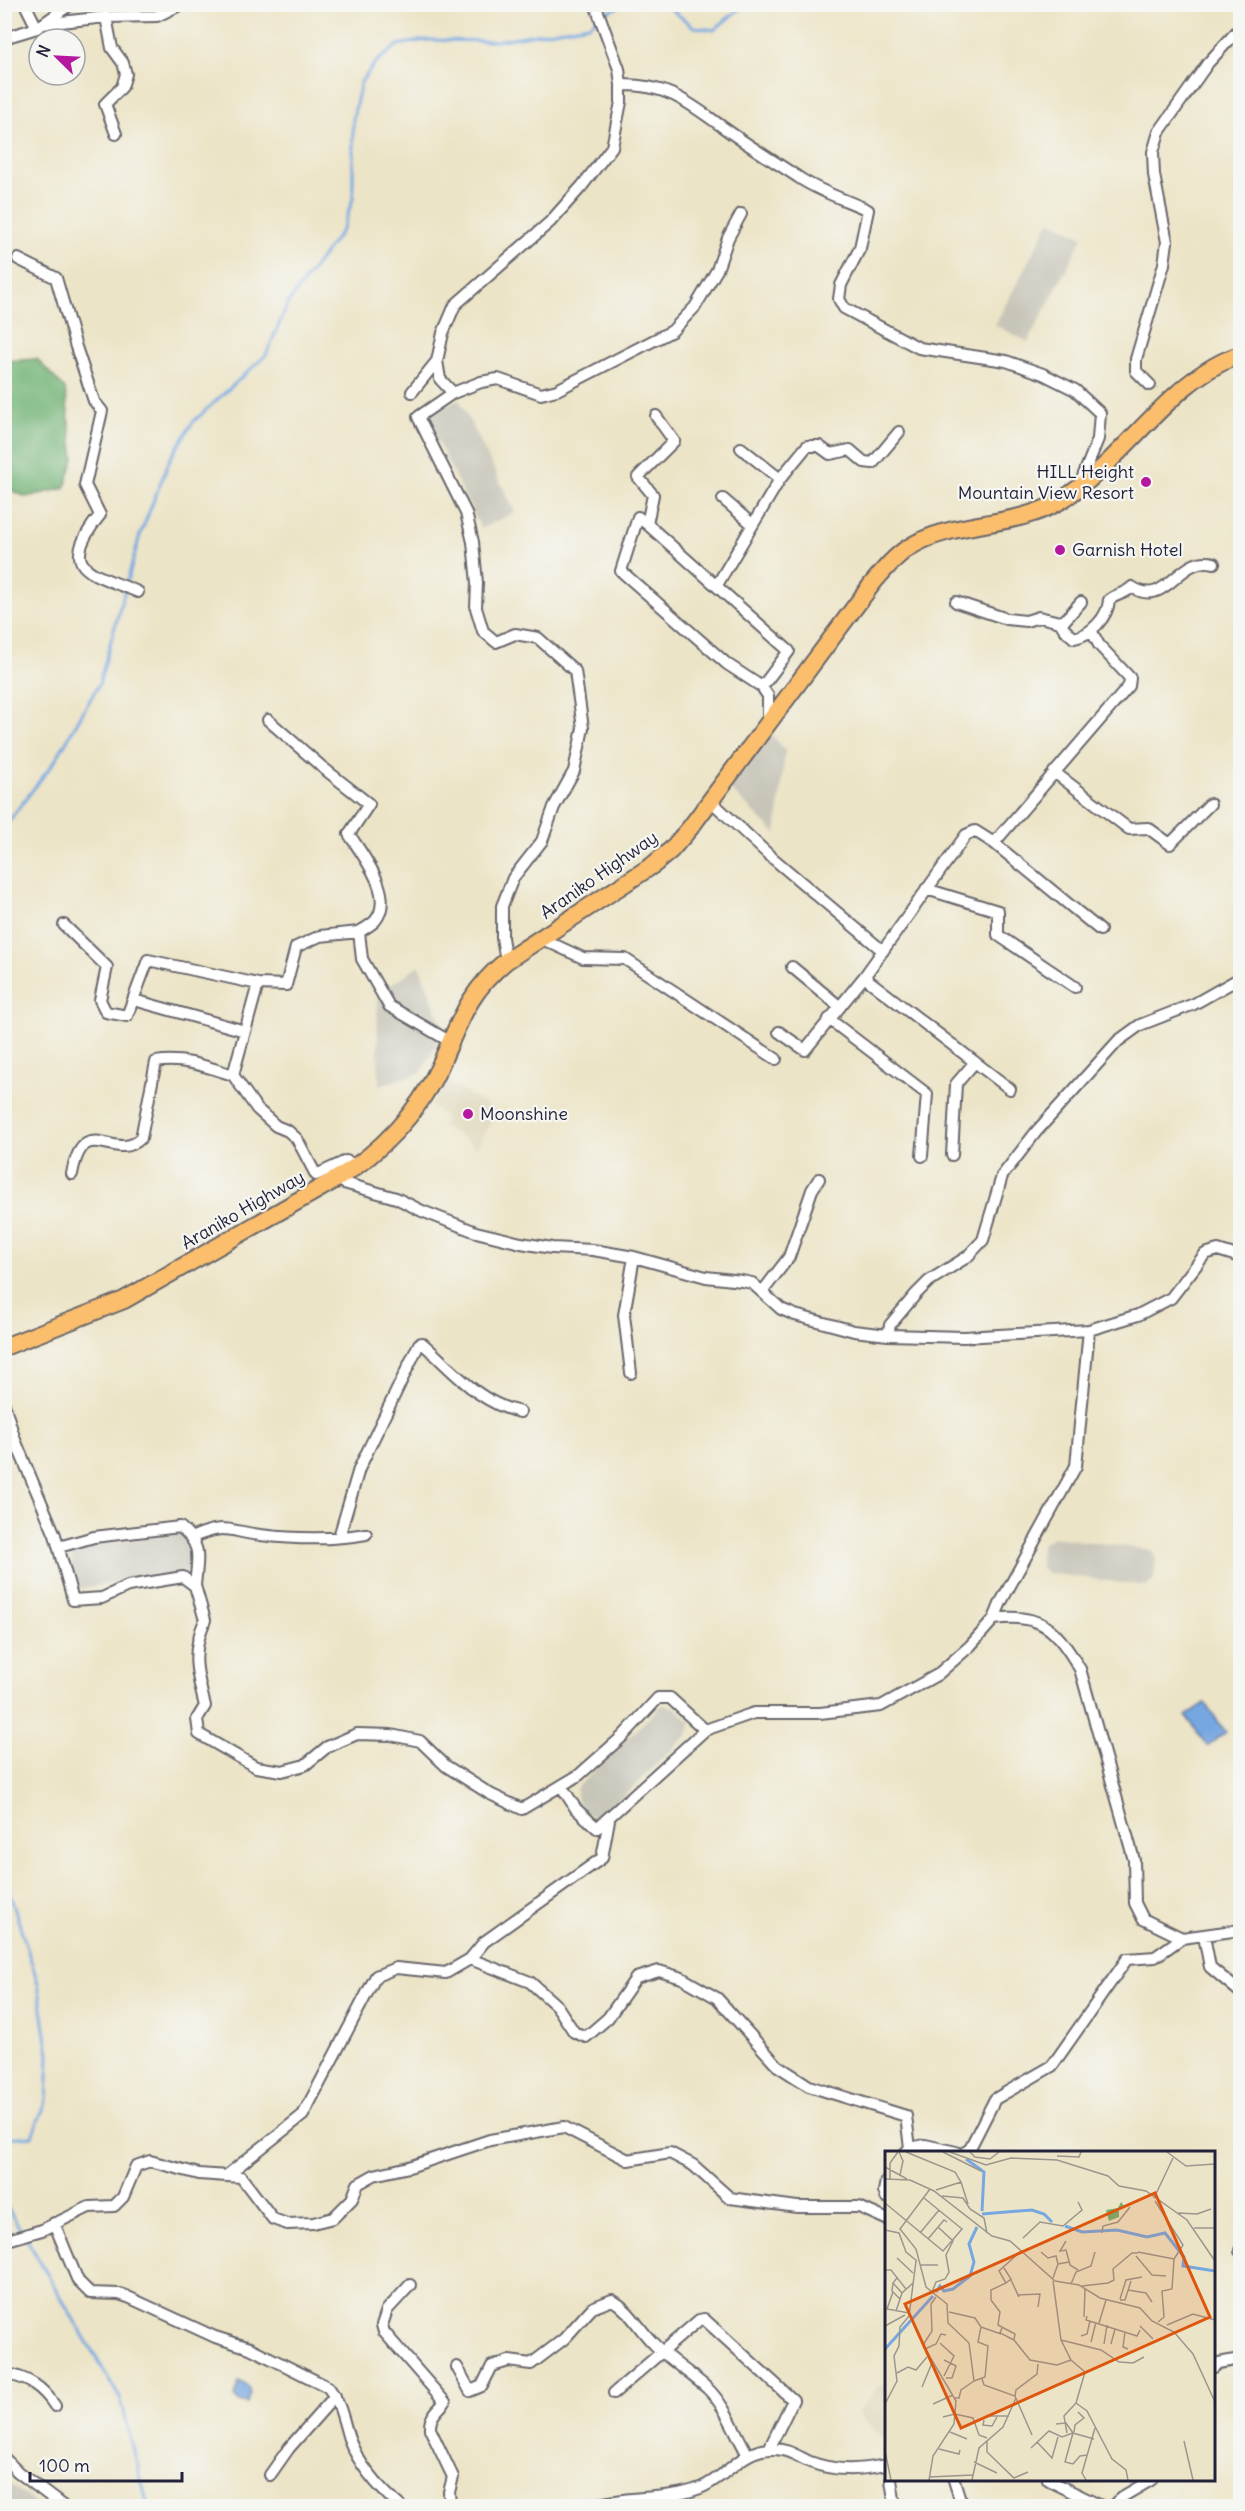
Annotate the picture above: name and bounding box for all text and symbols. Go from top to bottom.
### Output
north arrow [27,27,87,87]
text: N [32,42,55,60]
place label: HILL Height Mountain View Resort [958,460,1134,504]
marker: HILL Height Mountain View Resort [1139,475,1153,489]
place label: Garnish Hotel [1072,538,1182,561]
marker: Garnish Hotel [1053,543,1067,557]
street label: Araniko Highway [535,825,662,924]
place label: Moonshine [480,1102,568,1125]
marker: Moonshine [461,1107,475,1121]
street label: Araniko Highway [177,1165,309,1254]
inset map [885,2151,1215,2481]
scale bar [30,2445,182,2483]
text: 100 m [39,2454,90,2477]

